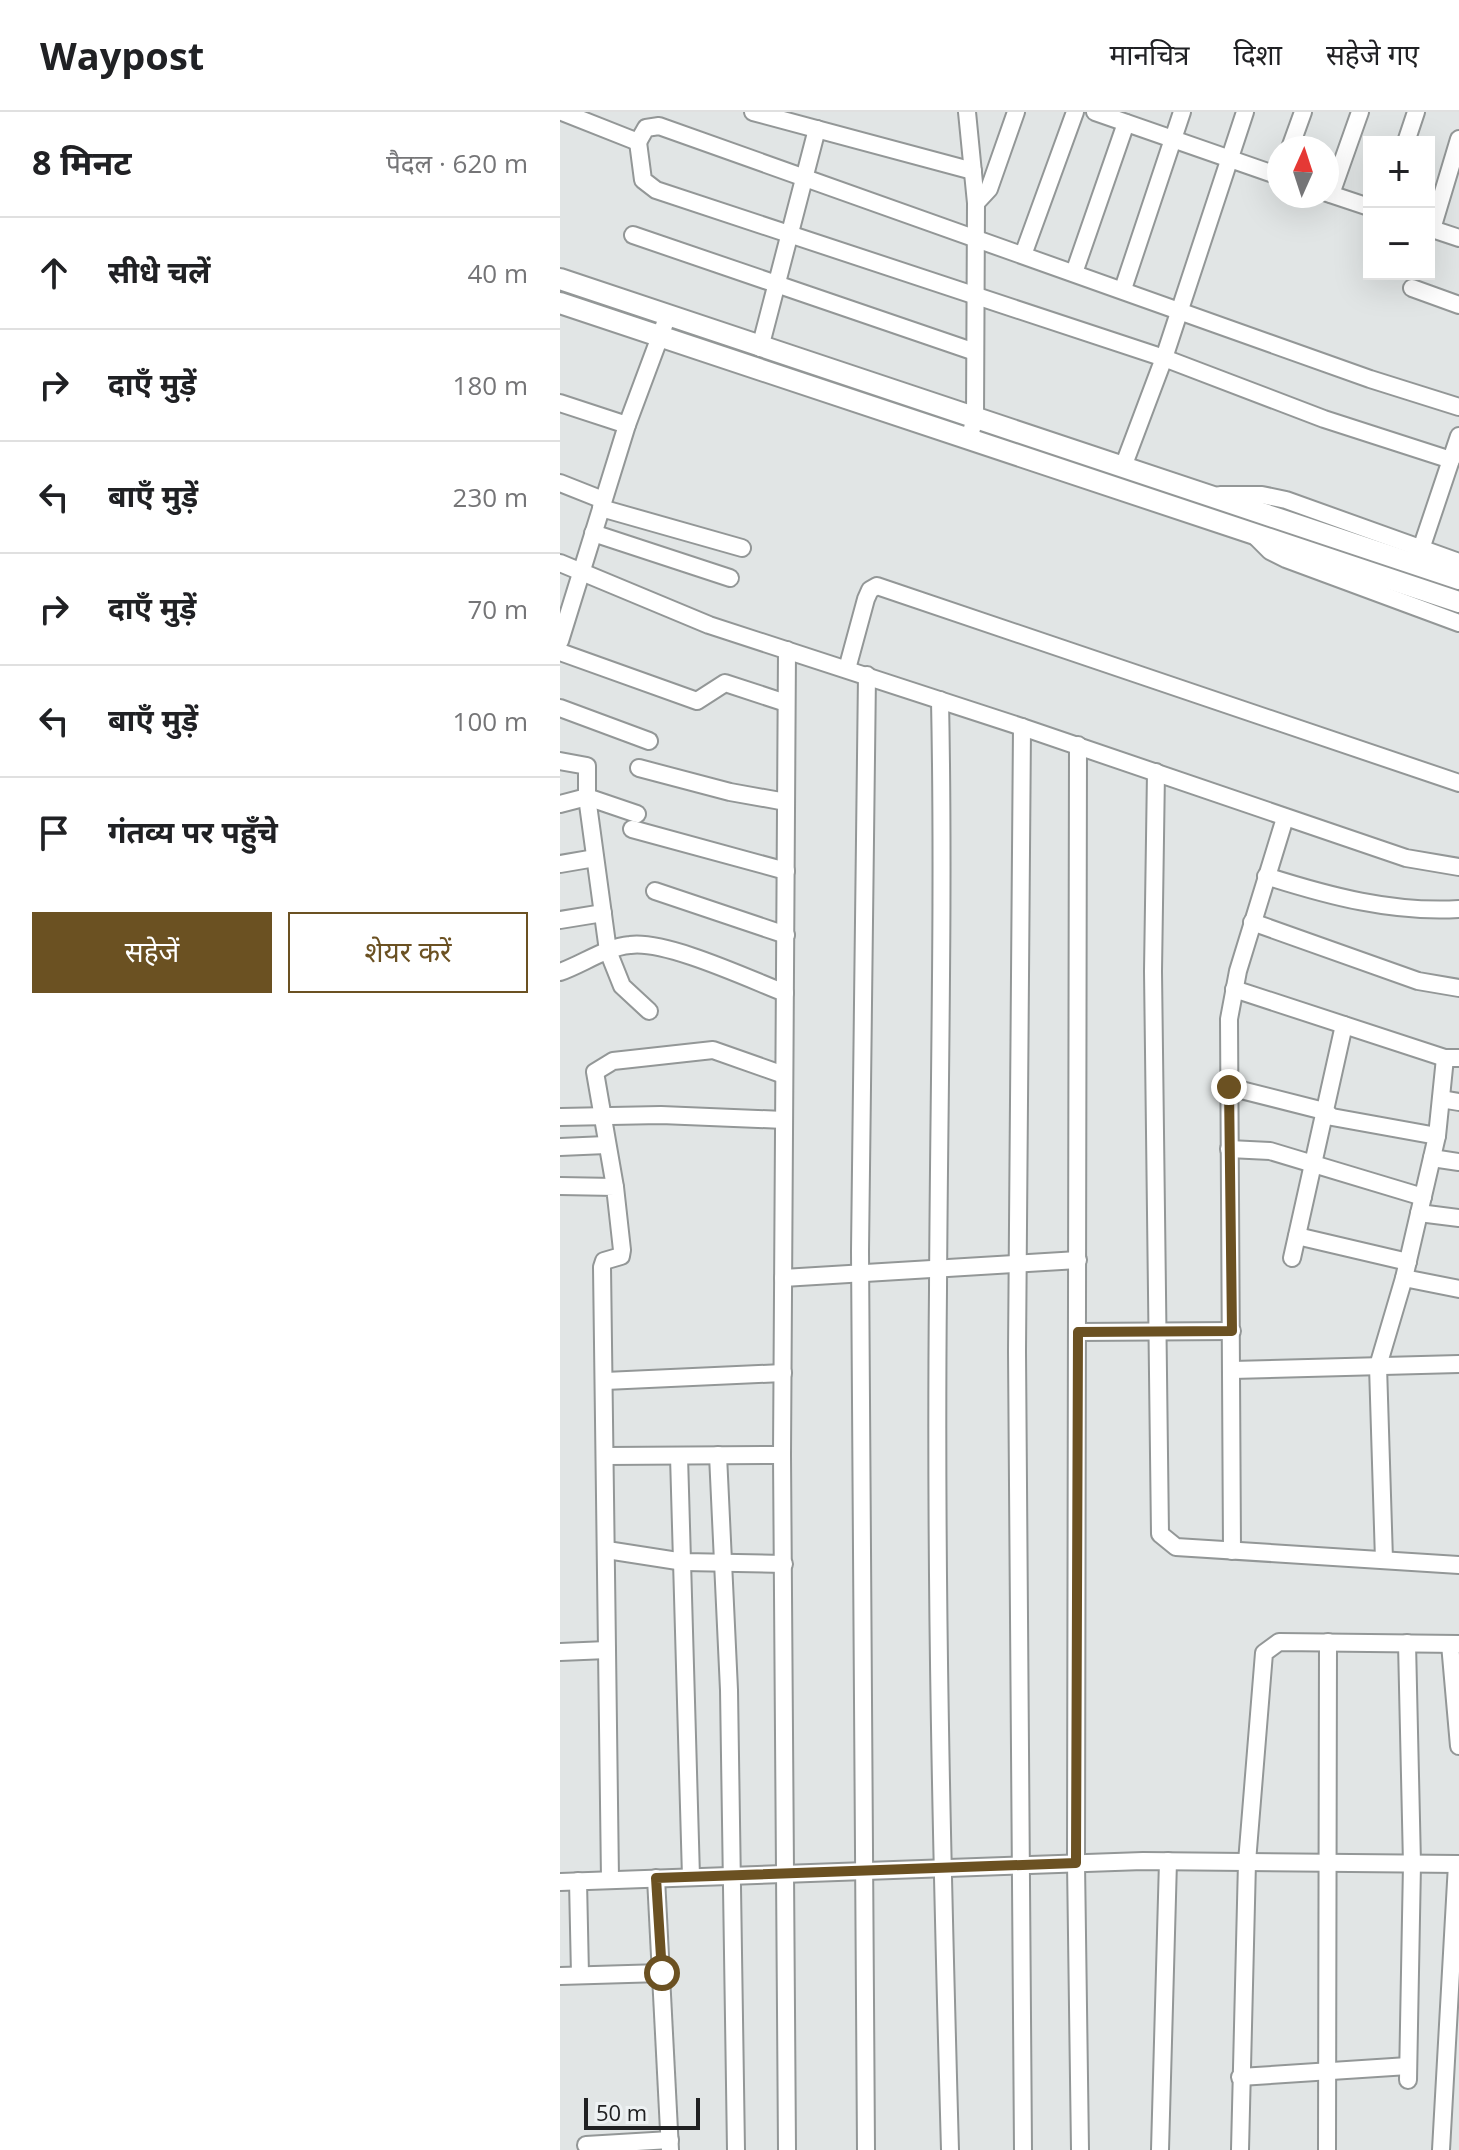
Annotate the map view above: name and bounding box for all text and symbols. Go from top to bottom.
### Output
text: Waypost [40,29,204,81]
text: मानचित्र [1109,35,1189,73]
text: दिशा [1233,35,1282,73]
text: सहेजे गए [1326,35,1419,73]
north arrow [1267,136,1339,208]
map controls [1363,136,1435,280]
button: + [1363,136,1435,208]
text: 8 मिनट [32,139,132,185]
text: पैदल · 620 m [386,145,528,181]
button: − [1363,208,1435,280]
icon: ahead [32,251,76,295]
text: सीधे चलें [108,251,210,292]
text: 40 m [467,255,528,291]
icon: right [32,363,76,407]
text: दाएँ मुड़ें [108,363,196,404]
text: 180 m [453,367,528,403]
icon: left [32,475,76,519]
text: बाएँ मुड़ें [108,475,198,516]
text: 230 m [453,479,528,515]
icon: right [32,587,76,631]
text: दाएँ मुड़ें [108,587,196,628]
text: 70 m [467,591,528,627]
icon: left [32,699,76,743]
text: बाएँ मुड़ें [108,699,198,740]
text: 100 m [453,703,528,739]
icon: arrive [32,811,76,855]
text: गंतव्य पर पहुँचे [108,811,278,852]
button: सहेजें [32,912,272,993]
button: शेयर करें [288,912,528,993]
route end [1211,1069,1247,1105]
route start [644,1955,680,1991]
scale bar [584,2094,700,2130]
text: 50 m [596,2097,647,2127]

